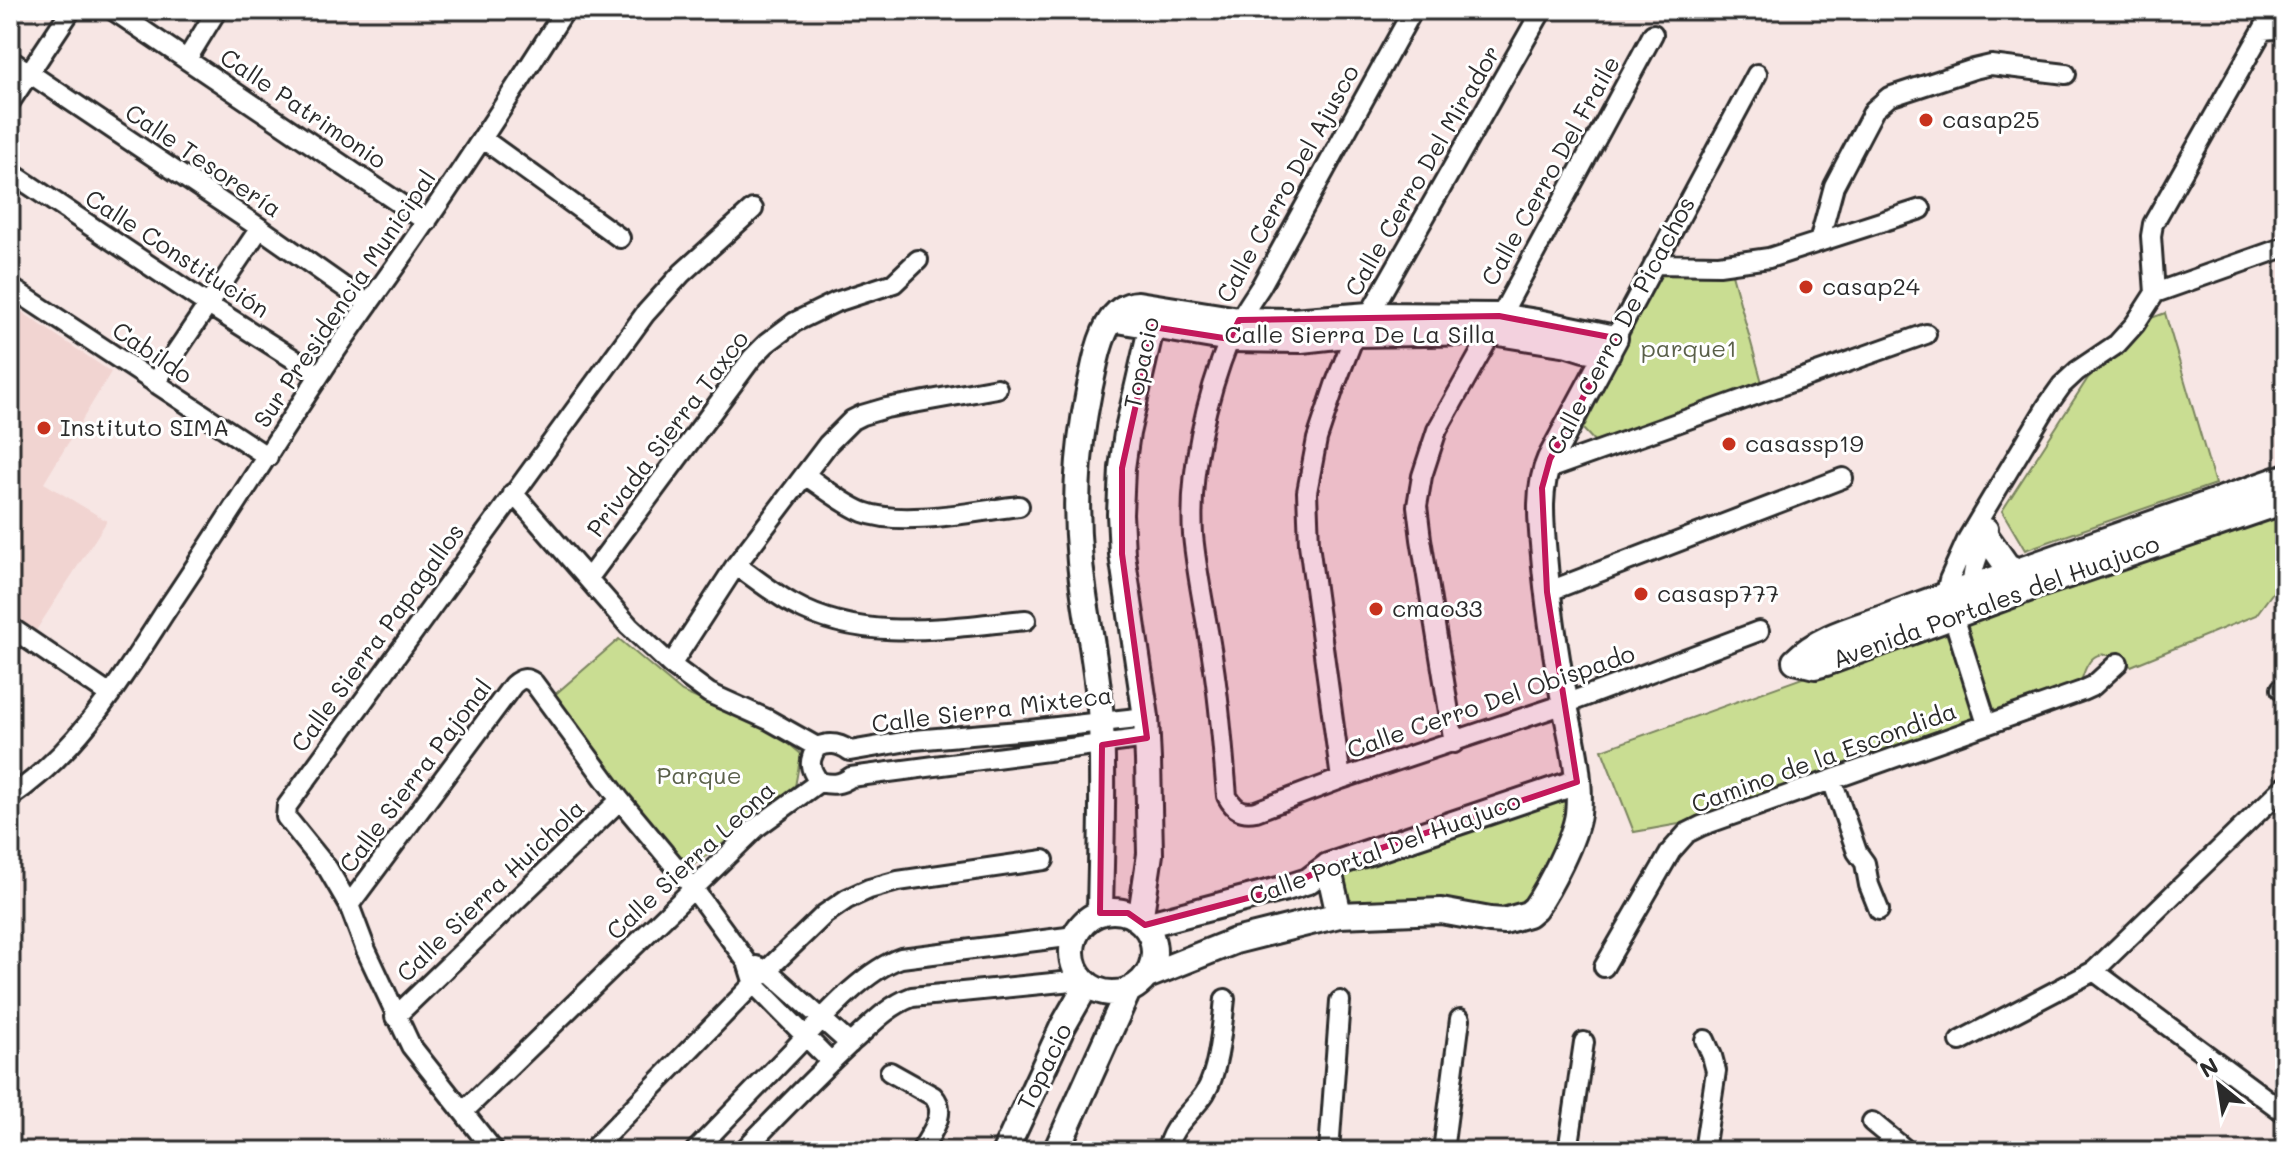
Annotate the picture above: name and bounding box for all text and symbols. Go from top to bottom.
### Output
street label: Calle Cerro Del Mirador [1337,39,1506,301]
street label: Calle Patrimonio [215,41,393,175]
street label: Calle Cerro Del Fraile [1474,50,1626,291]
street label: Calle Cerro Del Ajusco [1208,59,1365,308]
street label: Calle Tesorería [120,96,288,224]
place label: casap25 [1942,103,2040,134]
marker: casap25 [1917,111,1935,129]
street label: Sur Presidencia Municipal [246,163,442,433]
street label: Calle Constitución [80,182,276,324]
street label: Calle Cerro De Picachos [1538,191,1701,460]
place label: casap24 [1822,270,1920,301]
marker: casap24 [1797,278,1815,296]
street label: Cabildo [107,314,199,390]
street label: Topacio [1116,314,1165,411]
street label: Calle Sierra De La Silla [1224,318,1496,349]
street label: Privada Sierra Taxco [579,324,755,543]
park label: parque1 [1641,332,1737,363]
place label: Instituto SIMA [60,411,229,442]
marker: Instituto SIMA [35,419,53,437]
place label: casassp19 [1745,427,1864,458]
marker: casassp19 [1720,435,1738,453]
street label: Calle Sierra Papagallos [283,517,470,758]
street label: Avenida Portales del Huajuco [1828,527,2163,674]
place label: casasp777 [1657,577,1779,608]
marker: casasp777 [1632,585,1650,603]
place label: cmao33 [1392,592,1483,623]
marker: cmao33 [1367,600,1385,618]
street label: Calle Cerro Del Obispado [1343,637,1638,764]
street label: Calle Sierra Pajonal [332,672,498,878]
street label: Calle Sierra Mixteca [870,678,1114,739]
street label: Camino de la Escondida [1687,694,1960,819]
park label: Parque [656,759,742,790]
street label: Calle Sierra Leona [599,774,781,946]
street label: Calle Portal Del Huajuco [1245,784,1524,911]
street label: Calle Sierra Huichola [389,792,590,988]
street label: Topacio [1009,1018,1078,1115]
north arrow [2179,1045,2259,1125]
text: N [2194,1051,2223,1084]

